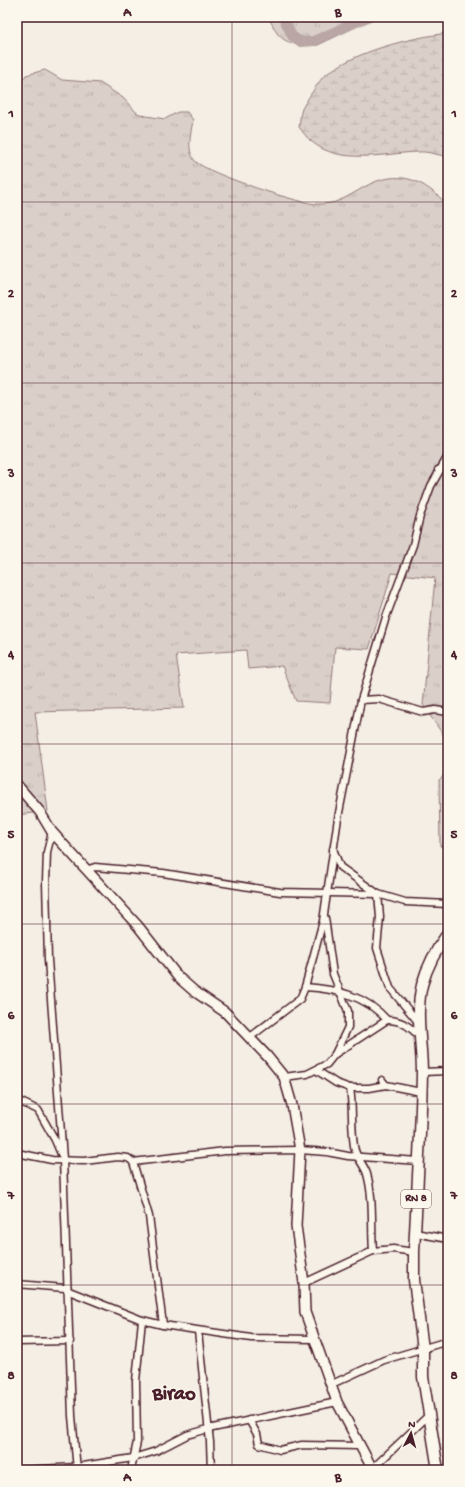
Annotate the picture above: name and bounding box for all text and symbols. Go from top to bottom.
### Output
text: A [122,6,132,21]
text: B [334,6,343,21]
text: 1 [7,107,14,122]
text: 1 [450,107,457,122]
text: 2 [8,287,15,302]
text: 2 [451,287,458,302]
text: 3 [7,467,15,482]
text: 3 [450,467,458,482]
text: 4 [7,648,15,663]
text: 4 [450,648,458,663]
text: 5 [8,828,15,843]
text: 5 [451,828,458,843]
text: 6 [8,1009,15,1024]
text: 6 [451,1009,458,1024]
text: 7 [7,1189,16,1204]
text: 7 [450,1189,459,1204]
road number: RN 8 [401,1190,431,1208]
text: 8 [7,1369,15,1384]
text: 8 [450,1369,458,1384]
district label: Birao [151,1384,196,1407]
north arrow [391,1413,431,1453]
text: N [408,1419,416,1431]
text: A [122,1471,132,1486]
text: B [334,1471,343,1486]

